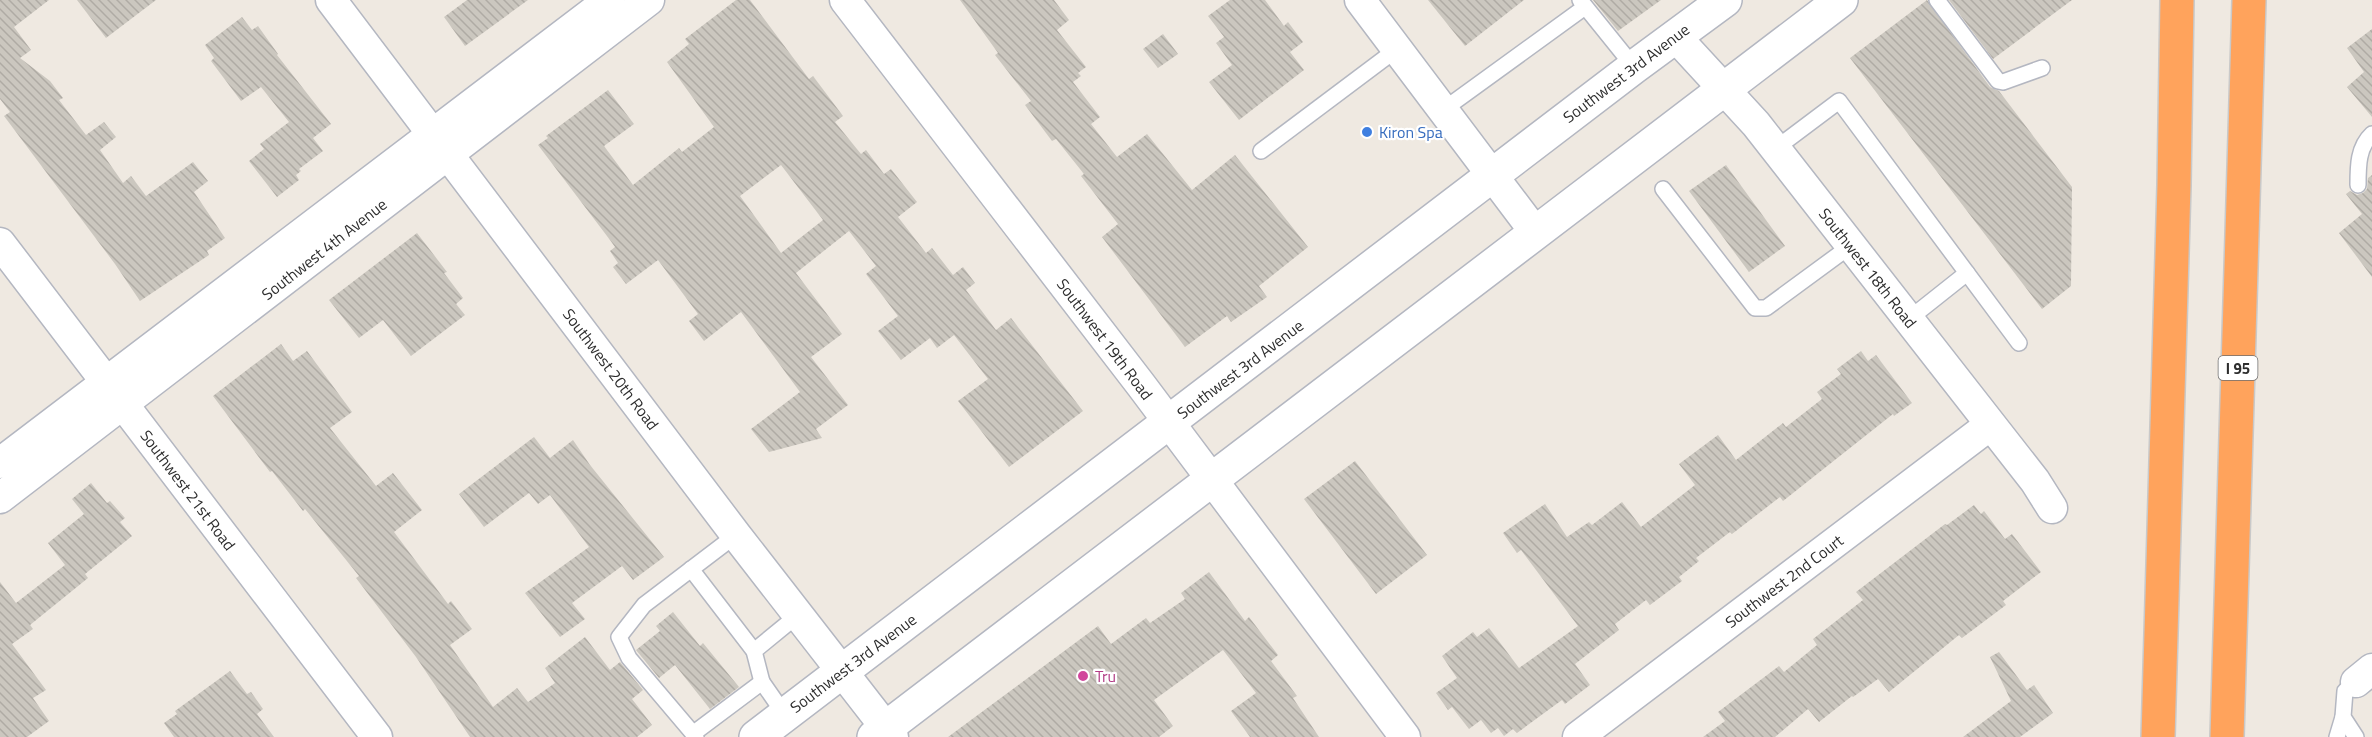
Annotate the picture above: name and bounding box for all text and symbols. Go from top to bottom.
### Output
street label: Southwest 3rd Avenue [1558,17,1694,129]
place label: Kiron Spa [1379,120,1443,144]
marker: Kiron Spa [1360,125,1374,139]
street label: Southwest 4th Avenue [256,192,392,306]
street label: Southwest 18th Road [1813,203,1923,333]
street label: Southwest 19th Road [1051,273,1159,405]
street label: Southwest 20th Road [557,303,665,435]
street label: Southwest 3rd Avenue [1172,313,1308,425]
road number: I 95 [2218,356,2258,380]
street label: Southwest 21st Road [135,425,241,555]
street label: Southwest 2nd Court [1720,528,1849,634]
street label: Southwest 3rd Avenue [785,607,921,719]
place label: Tru [1095,664,1116,688]
marker: Tru [1076,669,1090,683]

